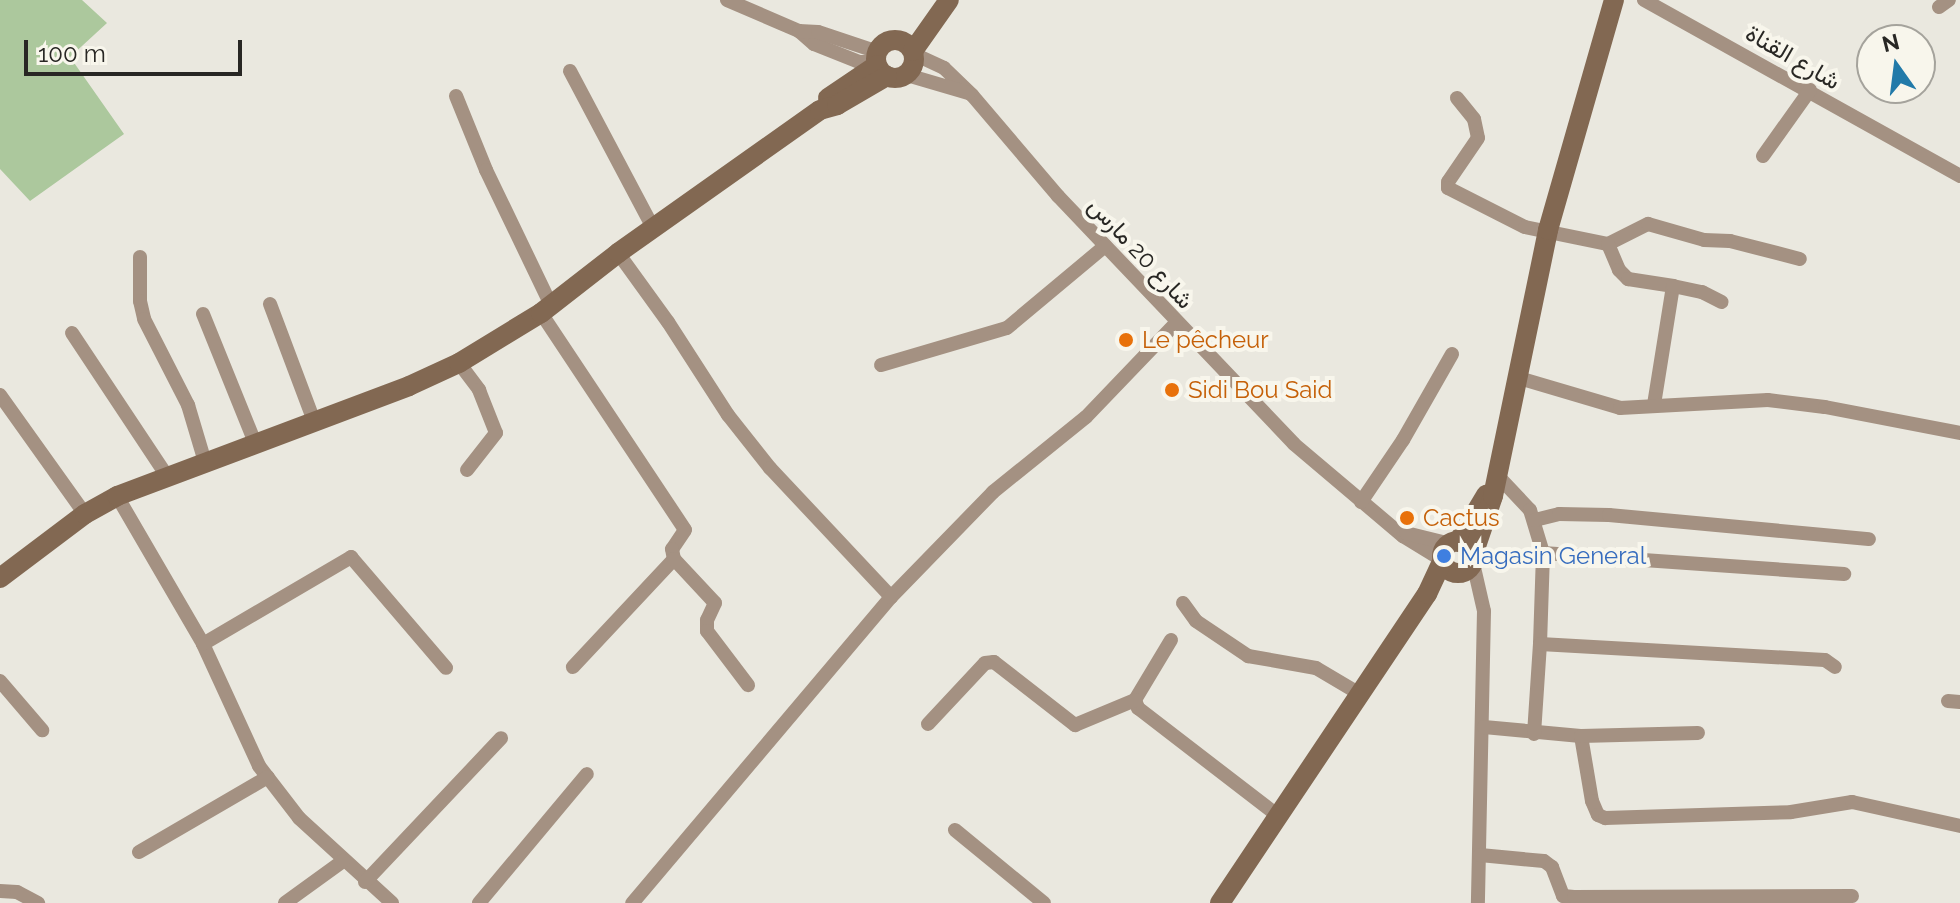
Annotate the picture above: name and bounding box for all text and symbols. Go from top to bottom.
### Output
street label: شارع القناة [1741,18,1845,96]
scale bar [28,24,246,74]
north arrow [1856,24,1936,104]
text: N [1879,28,1902,57]
text: 100 m [38,39,106,68]
street label: شارع 20 مارس [1082,191,1200,315]
place label: Le pêcheur [1142,326,1269,354]
marker: Le pêcheur [1117,331,1135,349]
place label: Sidi Bou Said [1188,376,1333,404]
marker: Sidi Bou Said [1163,381,1181,399]
place label: Cactus [1423,504,1500,532]
marker: Cactus [1398,509,1416,527]
place label: Magasin General [1460,542,1646,570]
marker: Magasin General [1435,547,1453,565]

